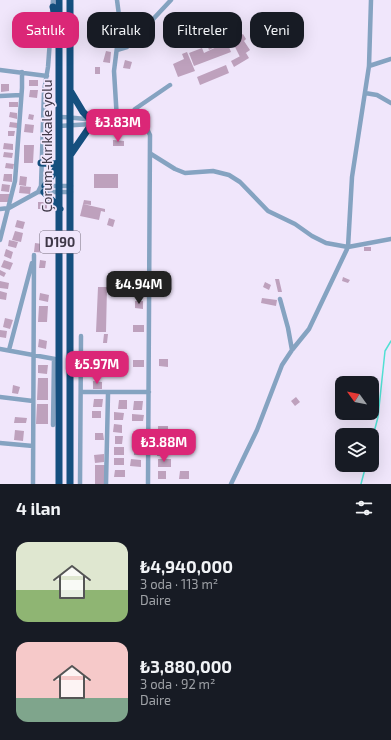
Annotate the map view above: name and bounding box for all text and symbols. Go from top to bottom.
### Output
chip: Satılık [12,12,79,48]
chip: Kiralık [87,12,155,48]
chip: Filtreler [163,12,242,48]
chip: Yeni [250,12,304,48]
street label: Çorum-Kırıkkale yolu [38,80,56,212]
pin: ₺3.83M [85,109,151,143]
text: ₺3.83M [95,114,141,130]
road number: D190 [40,231,80,253]
pin: ₺4.94M [106,271,172,305]
text: ₺4.94M [115,276,163,292]
pin: ₺5.97M [64,351,130,385]
text: ₺5.97M [75,356,119,372]
north arrow [335,376,379,420]
map controls [335,376,379,472]
button: layers [335,428,379,472]
pin: ₺3.88M [131,429,197,463]
text: ₺3.88M [141,434,187,450]
icon: filters [353,497,375,519]
text: 4 ilan [16,498,61,518]
text: ₺4,940,000 [140,556,233,576]
icon: home [48,558,96,606]
text: 3 oda · 113 m² [140,576,218,592]
text: Daire [140,592,171,608]
text: ₺3,880,000 [140,656,232,676]
icon: home [48,658,96,706]
text: 3 oda · 92 m² [140,676,215,692]
text: Daire [140,692,171,708]

